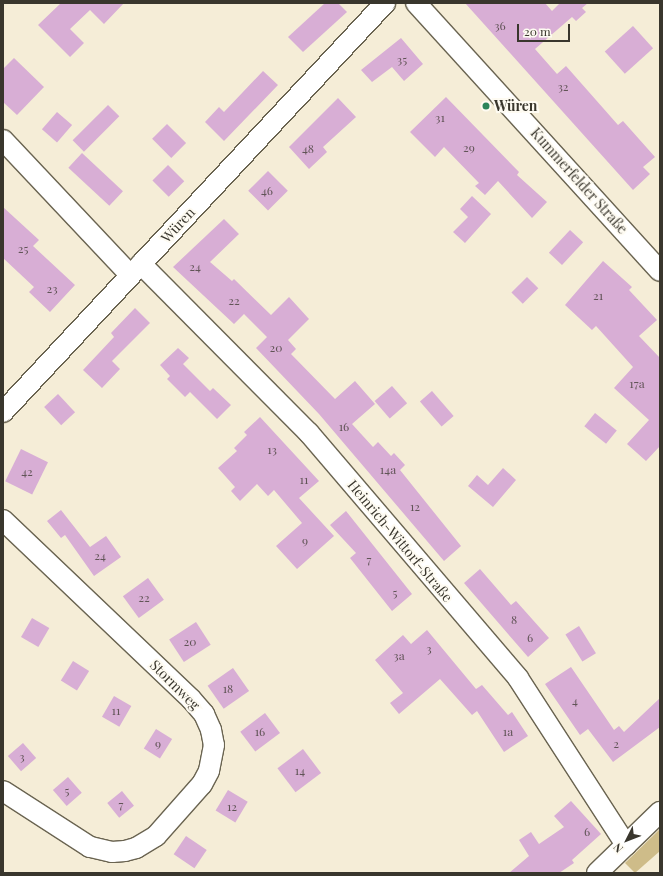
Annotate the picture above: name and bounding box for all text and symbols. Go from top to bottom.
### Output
scale bar [519,16,572,42]
house number: 36 [494,19,506,33]
text: 20 m [524,23,551,39]
house number: 35 [397,53,407,67]
house number: 32 [557,80,569,94]
place label: Würen [494,98,537,114]
marker: Würen [481,101,491,111]
house number: 31 [435,111,445,125]
street label: Kummerfelder Straße [527,125,631,237]
house number: 29 [463,141,475,155]
house number: 48 [302,142,314,156]
house number: 46 [261,184,273,198]
street label: Würen [158,204,198,246]
house number: 25 [18,242,28,256]
house number: 24 [189,260,201,274]
house number: 23 [46,282,58,296]
house number: 21 [593,289,603,303]
house number: 22 [228,294,240,308]
house number: 20 [270,341,282,355]
house number: 17a [629,377,645,391]
house number: 16 [339,420,349,434]
house number: 13 [267,443,277,457]
house number: 14a [380,463,396,477]
house number: 42 [21,465,33,479]
house number: 11 [300,473,308,487]
street label: Heinrich-Wittorf-Straße [344,477,456,605]
house number: 12 [410,500,420,514]
house number: 9 [302,534,308,548]
house number: 24 [94,549,106,563]
house number: 7 [367,553,371,567]
house number: 5 [393,586,397,600]
house number: 22 [138,591,150,605]
house number: 8 [511,613,517,627]
house number: 6 [527,631,533,645]
house number: 20 [184,635,196,649]
house number: 3 [426,642,432,656]
house number: 3a [393,649,405,663]
street label: Stormweg [146,656,204,714]
house number: 18 [223,682,233,696]
house number: 4 [572,694,578,708]
house number: 11 [112,704,120,718]
house number: 16 [255,725,265,739]
house number: 1a [503,725,513,739]
house number: 9 [155,737,161,751]
house number: 2 [613,737,619,751]
house number: 3 [19,750,25,764]
house number: 14 [295,764,305,778]
house number: 5 [65,784,69,798]
house number: 7 [119,798,123,812]
house number: 12 [227,800,237,814]
north arrow [607,820,647,860]
house number: 6 [584,825,590,839]
text: N [609,840,626,856]

